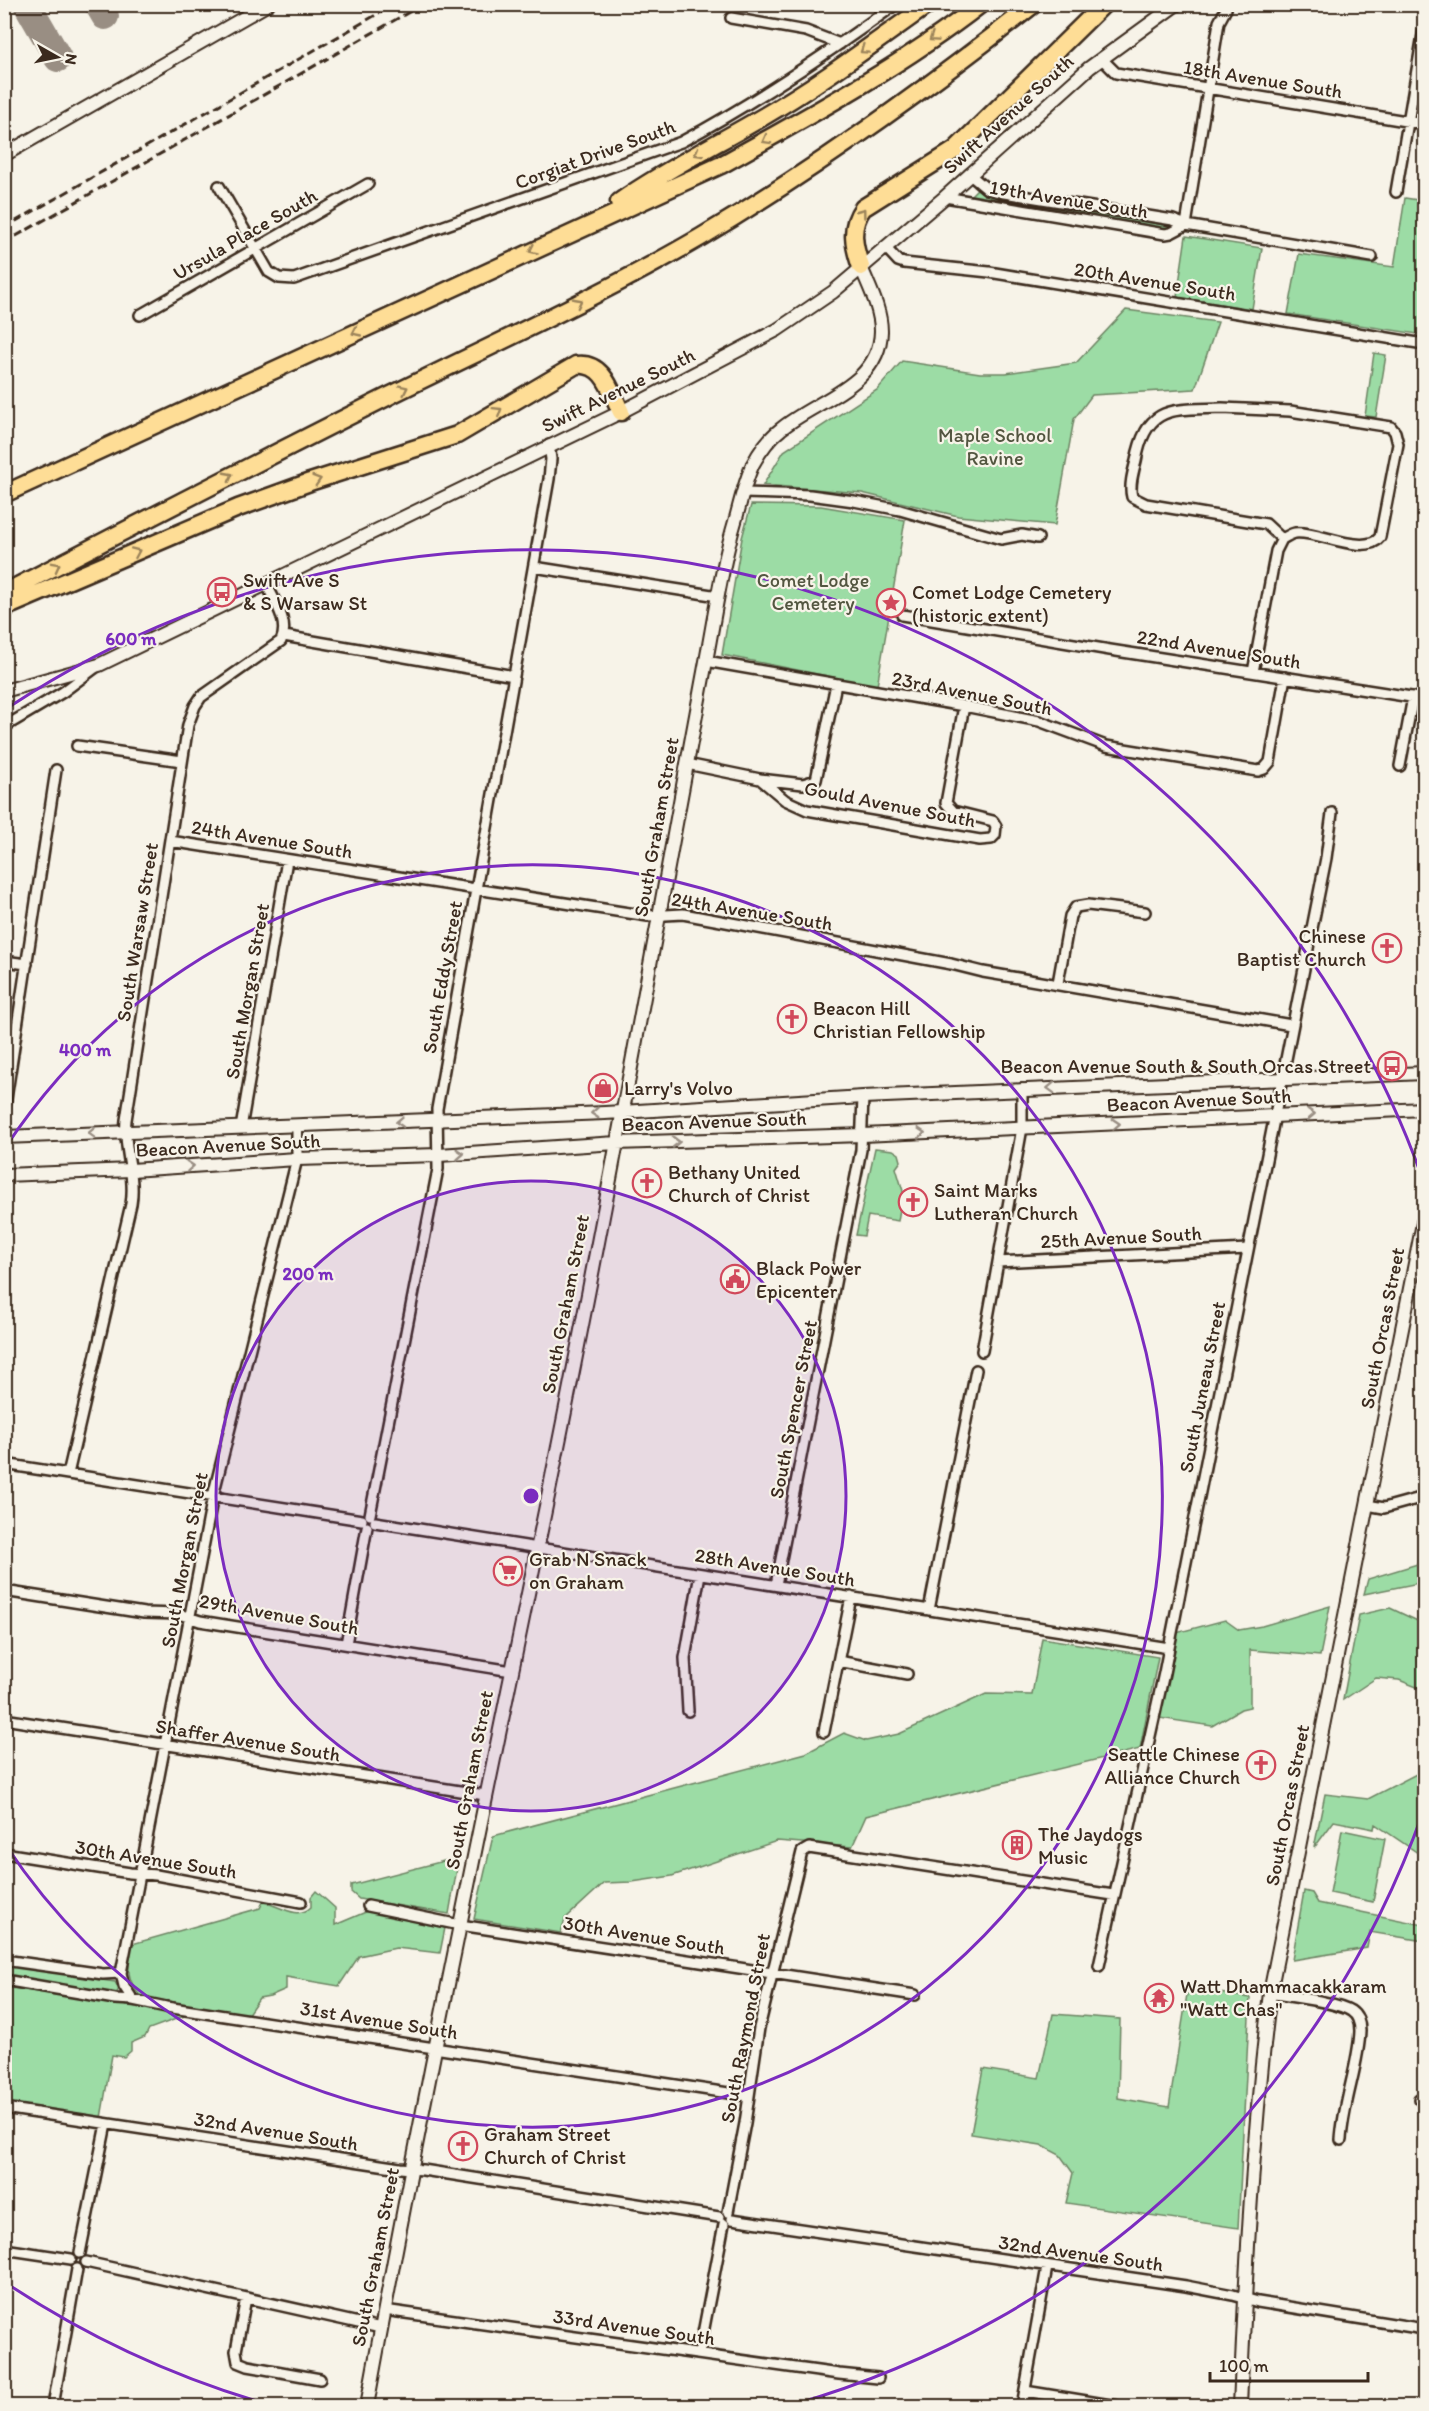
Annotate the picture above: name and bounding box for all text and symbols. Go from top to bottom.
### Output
north arrow [27,27,87,87]
one-way arrow [928,31,939,42]
one-way arrow [859,43,870,54]
street label: Swift Avenue South [938,49,1078,179]
text: N [61,52,82,66]
street label: 18th Avenue South [1182,55,1344,103]
street label: Corgiat Drive South [511,114,679,194]
one-way arrow [762,133,773,144]
one-way arrow [694,145,704,157]
street label: 19th Avenue South [988,175,1150,223]
street label: Ursula Place South [169,183,322,285]
one-way arrow [855,208,866,219]
one-way arrow [529,243,540,255]
street label: 20th Avenue South [1073,256,1237,306]
one-way arrow [572,298,583,309]
one-way arrow [352,324,363,336]
street label: Swift Avenue South [537,343,699,437]
one-way arrow [397,384,408,396]
one-way arrow [492,406,502,418]
park label: Maple School Ravine [938,423,1052,470]
one-way arrow [223,472,234,483]
one-way arrow [311,474,322,487]
one-way arrow [129,547,140,559]
one-way arrow [50,562,61,573]
place label: Swift Ave S & S Warsaw St [243,568,367,615]
park label: Comet Lodge Cemetery [757,568,869,615]
bus stop icon: Swift Ave S & S Warsaw St [206,576,238,608]
place label: Comet Lodge Cemetery (historic extent) [912,580,1112,627]
place icon: Comet Lodge Cemetery (historic extent) [875,587,907,619]
street label: 22nd Avenue South [1135,624,1303,674]
text: 600 m [106,628,157,650]
street label: 23rd Avenue South [890,666,1054,720]
street label: South Graham Street [628,735,684,919]
street label: Gould Avenue South [802,776,978,832]
street label: 24th Avenue South [190,814,354,864]
street label: South Warsaw Street [111,840,163,1023]
street label: 24th Avenue South [670,886,834,936]
street label: South Eddy Street [417,898,467,1055]
street label: South Morgan Street [220,901,274,1081]
place label: Chinese Baptist Church [1237,924,1366,971]
church icon: Chinese Baptist Church [1371,932,1403,964]
place label: Beacon Hill Christian Fellowship [813,996,986,1043]
church icon: Beacon Hill Christian Fellowship [776,1003,808,1035]
text: 400 m [59,1039,112,1061]
bus stop icon: Beacon Avenue South & South Orcas Street [1376,1050,1408,1082]
place label: Beacon Avenue South & South Orcas Street [1000,1054,1372,1078]
shop icon: Larry's Volvo [587,1072,619,1104]
place label: Larry's Volvo [624,1076,733,1100]
one-way arrow [1047,1081,1056,1094]
street label: Beacon Avenue South [1106,1083,1292,1117]
street label: Beacon Avenue South [621,1106,807,1136]
one-way arrow [590,1107,599,1120]
one-way arrow [1306,1108,1315,1121]
one-way arrow [396,1115,405,1128]
one-way arrow [1111,1117,1120,1130]
one-way arrow [916,1126,925,1139]
one-way arrow [88,1127,97,1140]
street label: Beacon Avenue South [135,1128,321,1162]
one-way arrow [672,1136,681,1148]
one-way arrow [456,1148,465,1161]
one-way arrow [185,1160,194,1173]
place label: Bethany United Church of Christ [668,1160,810,1207]
church icon: Bethany United Church of Christ [631,1167,663,1199]
place label: Saint Marks Lutheran Church [934,1178,1078,1225]
church icon: Saint Marks Lutheran Church [897,1186,929,1218]
street label: South Graham Street [536,1212,594,1396]
street label: 25th Avenue South [1040,1221,1202,1253]
street label: South Orcas Street [1355,1245,1409,1411]
place label: Black Power Epicenter [756,1256,862,1303]
text: 200 m [283,1263,334,1285]
public building icon: Black Power Epicenter [719,1263,751,1295]
street label: South Juneau Street [1174,1299,1230,1475]
street label: South Spencer Street [764,1318,822,1500]
street label: South Morgan Street [155,1470,213,1650]
centre of rings [521,1486,541,1506]
street label: 28th Avenue South [693,1542,857,1592]
place label: Grab N Snack on Graham [529,1547,647,1594]
supermarket icon: Grab N Snack on Graham [492,1555,524,1587]
street label: 29th Avenue South [197,1588,361,1640]
street label: South Graham Street [440,1688,498,1872]
street label: Shaffer Avenue South [154,1714,342,1766]
street label: South Orcas Street [1260,1722,1314,1888]
place label: Seattle Chinese Alliance Church [1104,1742,1240,1789]
church icon: Seattle Chinese Alliance Church [1245,1749,1277,1781]
place label: The Jaydogs Music [1038,1822,1143,1869]
building icon: The Jaydogs Music [1001,1829,1033,1861]
street label: 30th Avenue South [73,1834,239,1884]
street label: 30th Avenue South [561,1910,727,1960]
street label: South Raymond Street [715,1931,775,2125]
place label: Watt Dhammacakkaram "Watt Chas" [1180,1974,1387,2021]
temple icon: Watt Dhammacakkaram "Watt Chas" [1143,1982,1175,2014]
street label: 31st Avenue South [299,1996,459,2044]
street label: 32nd Avenue South [192,2106,360,2156]
place label: Graham Street Church of Christ [484,2122,626,2169]
church icon: Graham Street Church of Christ [447,2130,479,2162]
street label: South Graham Street [346,2165,404,2349]
street label: 32nd Avenue South [997,2230,1165,2276]
street label: 33rd Avenue South [552,2304,716,2350]
scale bar [1210,2345,1368,2383]
text: 100 m [1219,2355,1269,2377]

